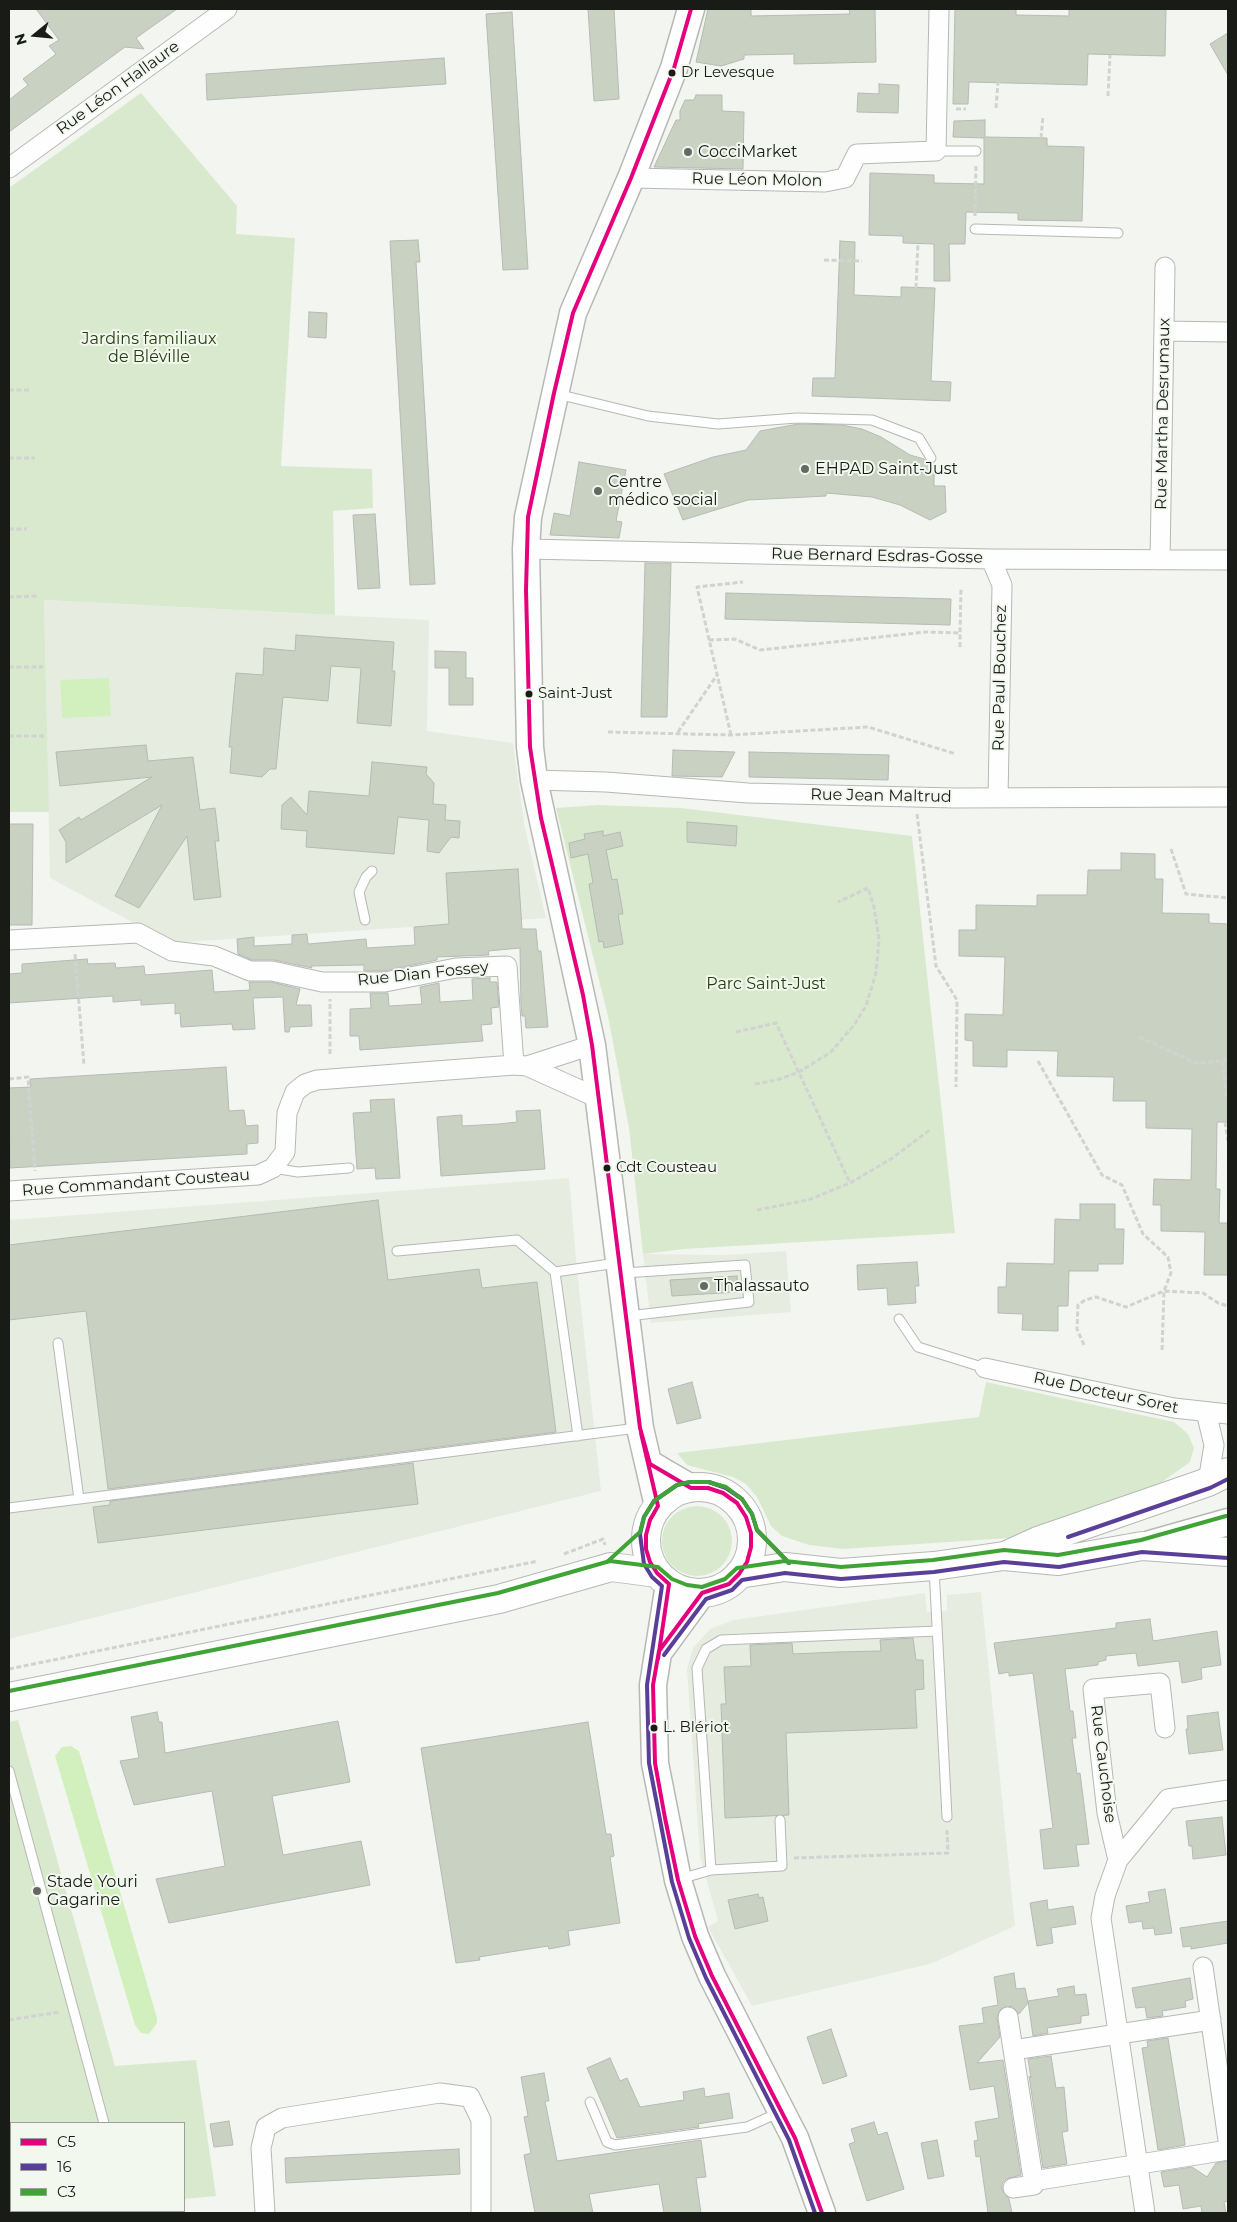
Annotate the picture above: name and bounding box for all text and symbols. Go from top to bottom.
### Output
north arrow [10,10,60,60]
text: N [10,31,31,47]
street label: Rue Léon Hallaure [53,37,183,139]
place label: Dr Levesque [681,64,775,82]
marker: Dr Levesque [667,68,677,78]
place label: CocciMarket [698,142,797,162]
marker: CocciMarket [682,146,694,158]
street label: Rue Léon Molon [692,169,822,191]
street label: Rue Martha Desrumaux [1152,318,1174,510]
park label: Jardins familiaux de Bléville [82,329,216,367]
place label: EHPAD Saint-Just [815,459,958,479]
marker: EHPAD Saint-Just [799,463,811,475]
place label: Centre médico social [608,472,718,510]
marker: Centre médico social [592,485,604,497]
street label: Rue Bernard Esdras-Gosse [771,545,983,567]
street label: Rue Paul Bouchez [989,605,1011,751]
place label: Saint-Just [538,685,613,703]
marker: Saint-Just [524,689,534,699]
street label: Rue Jean Maltrud [810,785,952,807]
street label: Rue Dian Fossey [356,958,490,990]
park label: Parc Saint-Just [706,974,826,994]
place label: Cdt Cousteau [616,1159,717,1177]
marker: Cdt Cousteau [602,1163,612,1173]
street label: Rue Commandant Cousteau [21,1165,251,1201]
place label: Thalassauto [714,1276,809,1296]
marker: Thalassauto [698,1280,710,1292]
street label: Rue Docteur Soret [1032,1368,1180,1418]
street label: Rue Cauchoise [1086,1704,1120,1824]
place label: L. Blériot [663,1719,729,1737]
marker: L. Blériot [649,1723,659,1733]
place label: Stade Youri Gagarine [47,1872,138,1910]
marker: Stade Youri Gagarine [31,1885,43,1897]
legend [10,2122,185,2212]
text: C5 [57,2132,76,2151]
text: 16 [57,2157,72,2176]
text: C3 [57,2182,76,2201]

